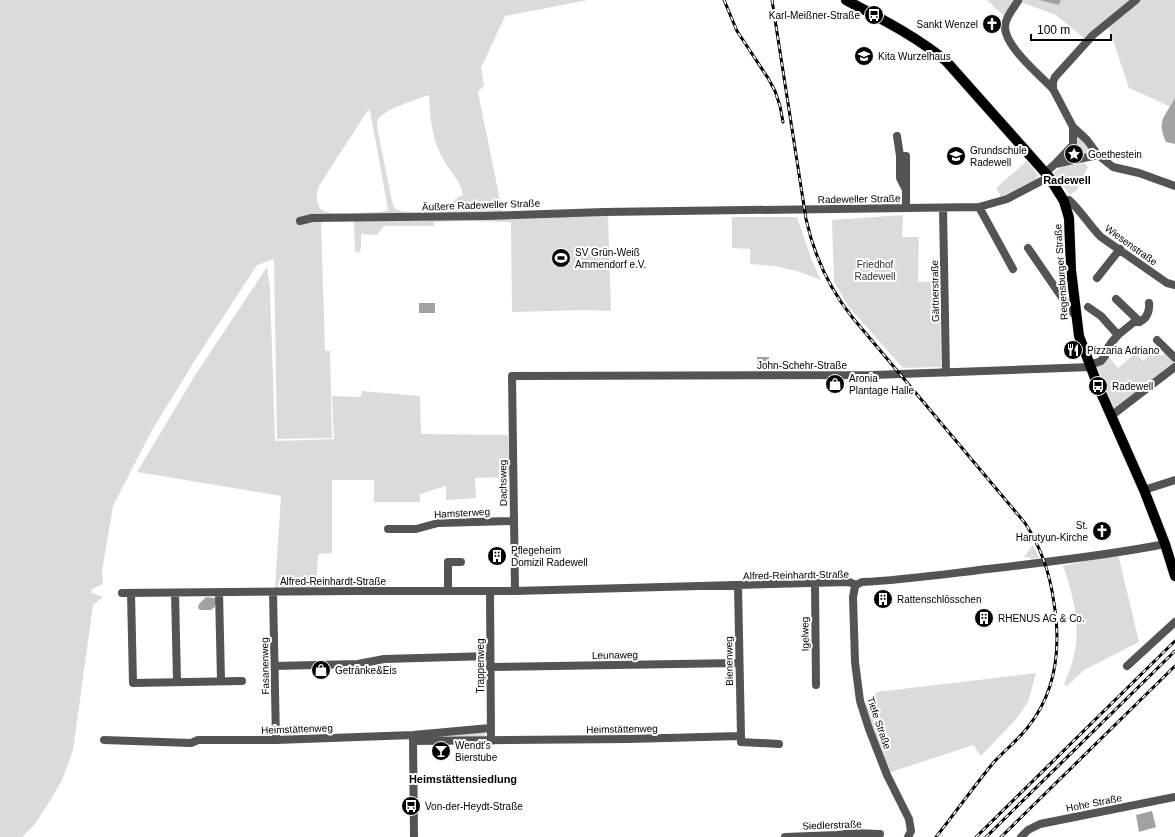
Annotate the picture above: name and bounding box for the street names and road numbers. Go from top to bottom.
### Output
street label: Radeweller Straße [818,193,901,205]
street label: Äußere Radeweller Straße [422,197,541,213]
street label: Wiesenstraße [1103,222,1160,268]
street label: Regensburger Straße [1052,223,1070,320]
street label: Gärtnerstraße [929,259,941,322]
street label: John-Schehr-Straße [757,360,847,371]
street label: Dachsweg [497,460,509,506]
street label: Hamsterweg [434,506,490,520]
street label: Alfred-Reinhardt-Straße [743,569,850,581]
street label: Alfred-Reinhardt-Straße [280,576,387,587]
street label: Igelweg [799,617,811,651]
street label: Bienenweg [723,636,735,686]
street label: Fasanenweg [259,637,271,695]
street label: Trappenweg [475,638,486,694]
street label: Leunaweg [592,649,638,661]
street label: Tiefe Straße [865,695,893,751]
street label: Heimstättenweg [261,722,333,736]
street label: Heimstättenweg [586,723,658,735]
street label: Hohe Straße [1065,792,1123,814]
street label: Siedlerstraße [802,818,862,832]

